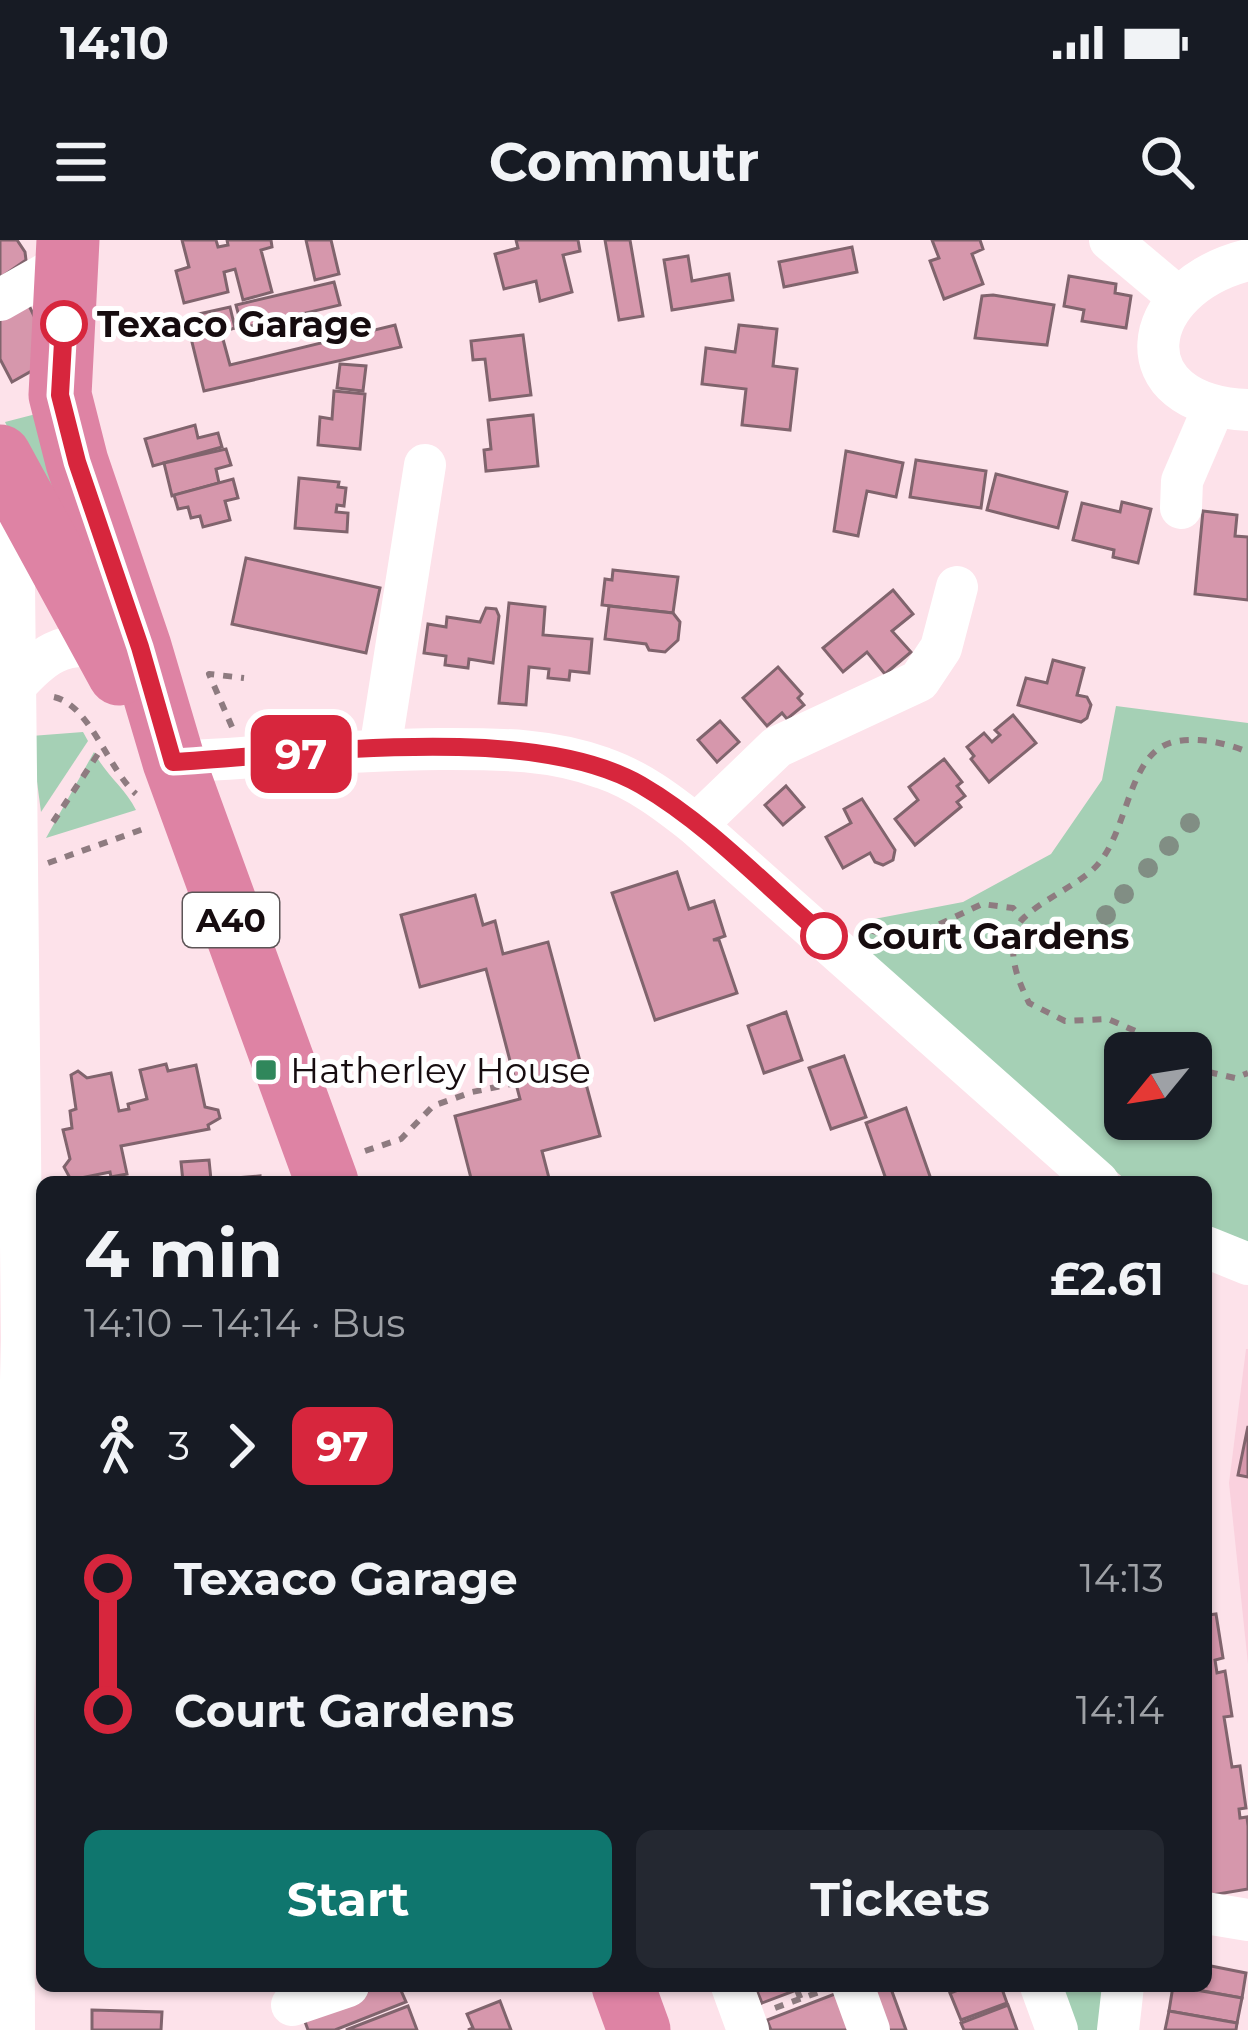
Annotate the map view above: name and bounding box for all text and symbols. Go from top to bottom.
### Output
text: 14:10 [60,15,169,70]
icon: menu [48,129,114,195]
text: Commutr [489,129,759,195]
icon: search [1134,129,1200,195]
marker: Texaco Garage [42,302,86,346]
place label: Texaco Garage [97,302,372,346]
line badge: 97 [247,715,355,793]
text: 97 [275,728,327,780]
road number: A40 [183,893,279,947]
marker: Court Gardens [802,914,846,958]
place label: Court Gardens [857,914,1129,958]
north arrow [1104,1032,1212,1140]
map controls [1104,1032,1212,1140]
place label: Hatherley House [290,1048,591,1092]
marker: Hatherley House [253,1057,279,1083]
text: 4 min [84,1213,283,1294]
text: £2.61 [1050,1251,1164,1306]
text: 14:10 – 14:14 · Bus [84,1299,405,1347]
icon: walk [84,1413,150,1479]
icon: forward [208,1413,274,1479]
text: 97 [316,1420,369,1472]
text: 3 [168,1422,190,1470]
text: Texaco Garage [174,1551,518,1606]
text: 14:13 [1080,1554,1164,1602]
text: Court Gardens [174,1683,515,1738]
text: 14:14 [1076,1686,1164,1734]
button: Start [84,1830,612,1968]
button: Tickets [636,1830,1164,1968]

